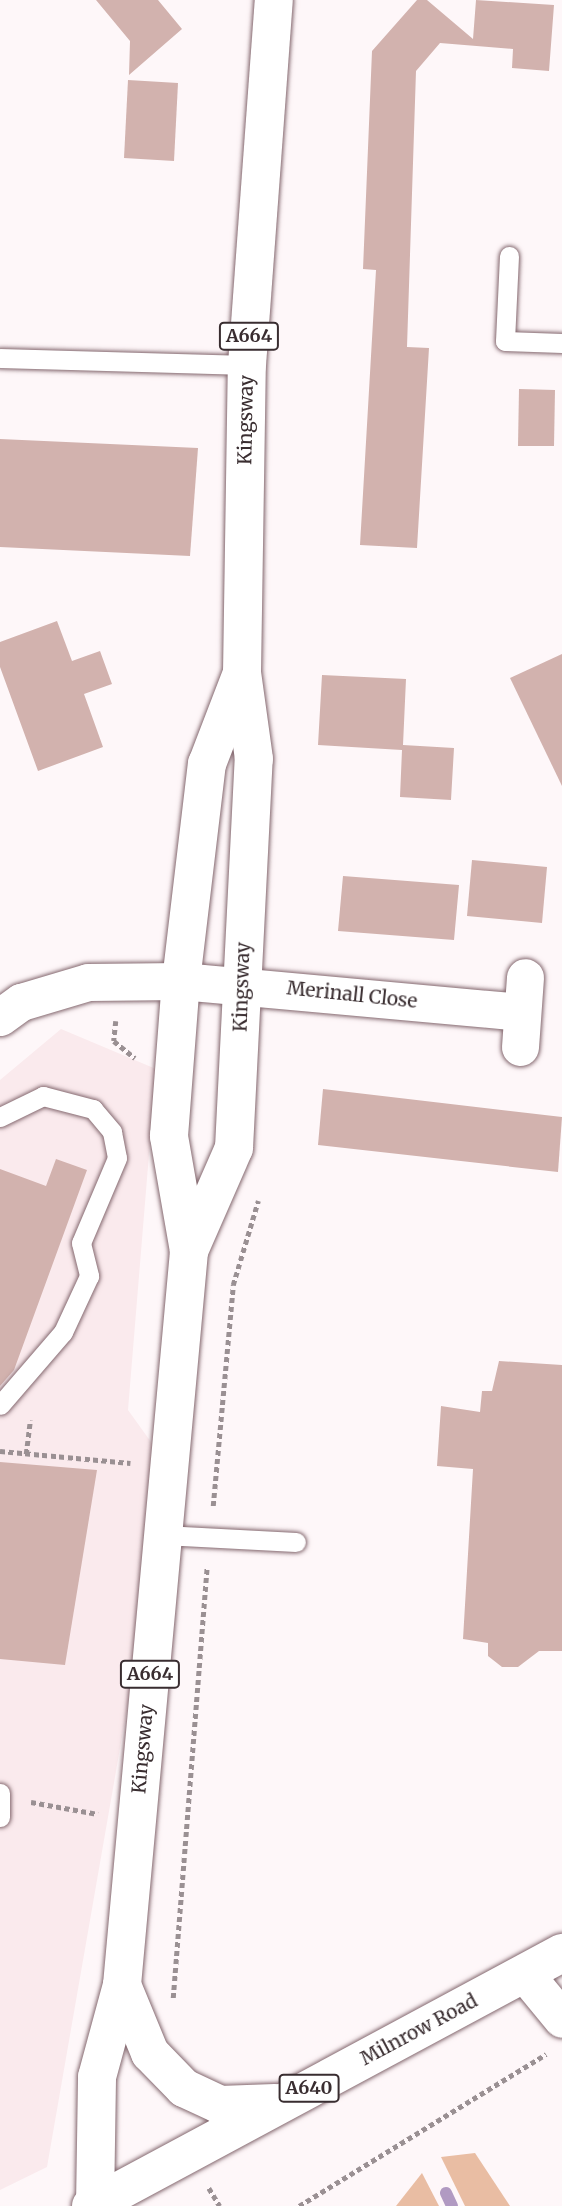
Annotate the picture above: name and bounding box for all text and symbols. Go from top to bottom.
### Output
road number: A664 [218,322,280,350]
street label: Kingsway [234,375,258,465]
street label: Kingsway [229,942,255,1032]
street label: Merinall Close [286,977,418,1013]
road number: A664 [118,1660,182,1688]
street label: Kingsway [128,1703,158,1795]
street label: Milnrow Road [357,1990,481,2070]
road number: A640 [278,2074,340,2102]

